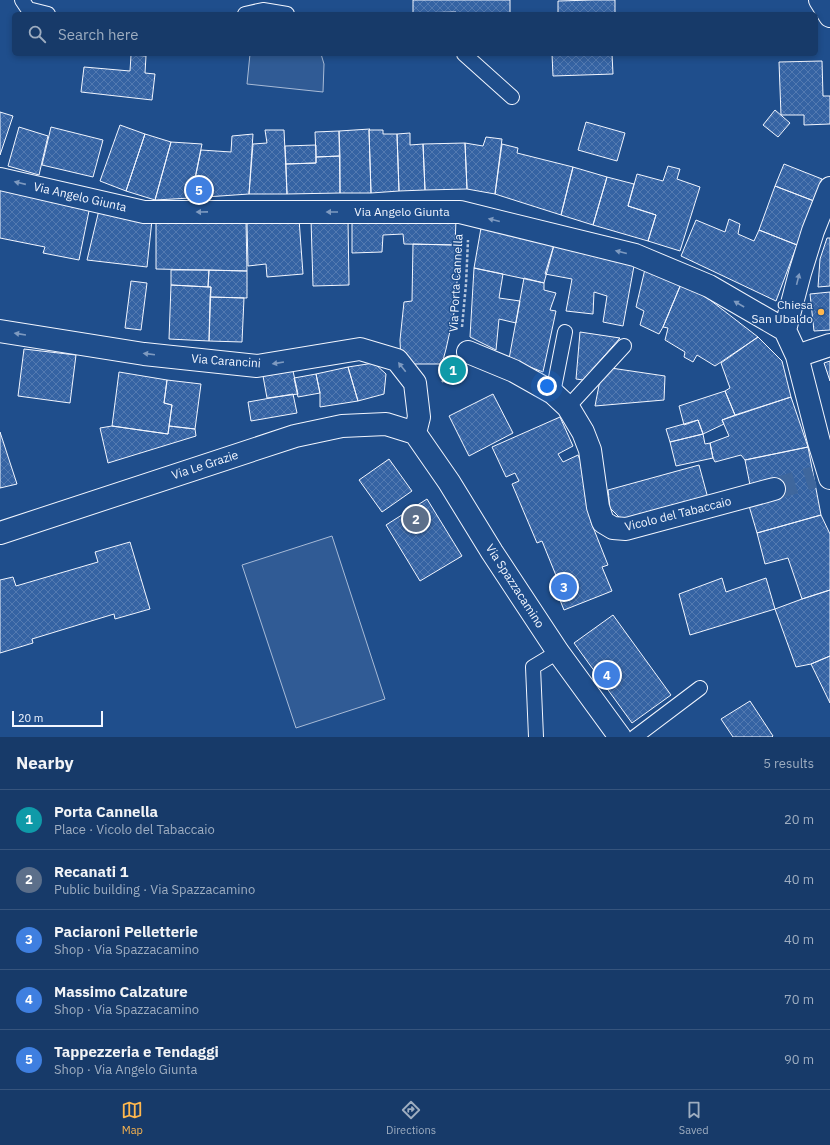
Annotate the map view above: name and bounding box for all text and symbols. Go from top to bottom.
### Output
search box [12,12,818,56]
icon: search [26,23,48,45]
text: Search here [58,25,138,44]
pin: 5 [186,175,212,205]
street label: Via Angelo Giunta [32,178,129,215]
one-way arrow [13,180,26,186]
street label: Via Angelo Giunta [354,204,450,219]
one-way arrow [195,209,208,215]
one-way arrow [325,209,338,215]
one-way arrow [488,217,501,223]
street label: Via Porta Cannella [445,233,466,332]
one-way arrow [614,248,627,254]
one-way arrow [795,273,801,285]
place label: Chiesa San Ubaldo [752,297,814,326]
one-way arrow [733,300,745,307]
marker: Chiesa San Ubaldo [816,307,826,317]
one-way arrow [14,331,26,337]
one-way arrow [143,351,155,357]
street label: Via Carancini [191,351,261,370]
pin: 1 [440,355,466,385]
one-way arrow [272,360,284,366]
one-way arrow [398,361,406,372]
your location [537,376,557,396]
street label: Via Le Grazie [170,447,240,482]
street label: Vicolo del Tabaccaio [623,493,733,534]
pin: 2 [403,504,429,534]
street label: Via Spazzacamino [483,541,548,631]
pin: 3 [551,572,577,602]
pin: 4 [594,660,620,690]
scale bar [12,709,103,728]
text: 20 m [18,711,43,725]
text: Nearby [16,752,74,774]
text: 5 results [763,755,814,772]
text: Porta Cannella [54,802,158,821]
text: 1 [25,811,33,828]
text: 20 m [784,811,814,828]
text: Place · Vicolo del Tabaccaio [54,821,215,838]
text: Recanati 1 [54,862,129,881]
text: 2 [25,871,33,888]
text: 40 m [784,871,814,888]
text: Public building · Via Spazzacamino [54,881,255,898]
text: Paciaroni Pelletterie [54,922,198,941]
text: 3 [25,931,33,948]
text: 40 m [784,931,814,948]
text: Shop · Via Spazzacamino [54,941,199,958]
text: Massimo Calzature [54,982,188,1001]
text: 4 [25,991,33,1008]
text: 70 m [784,991,814,1008]
text: Shop · Via Spazzacamino [54,1001,199,1018]
text: Tappezzeria e Tendaggi [54,1042,219,1061]
text: 5 [25,1051,33,1068]
text: 90 m [784,1051,814,1068]
text: Shop · Via Angelo Giunta [54,1061,197,1078]
tab: Map [121,1099,143,1137]
tab: Directions [386,1099,436,1137]
tab: Saved [679,1099,709,1137]

